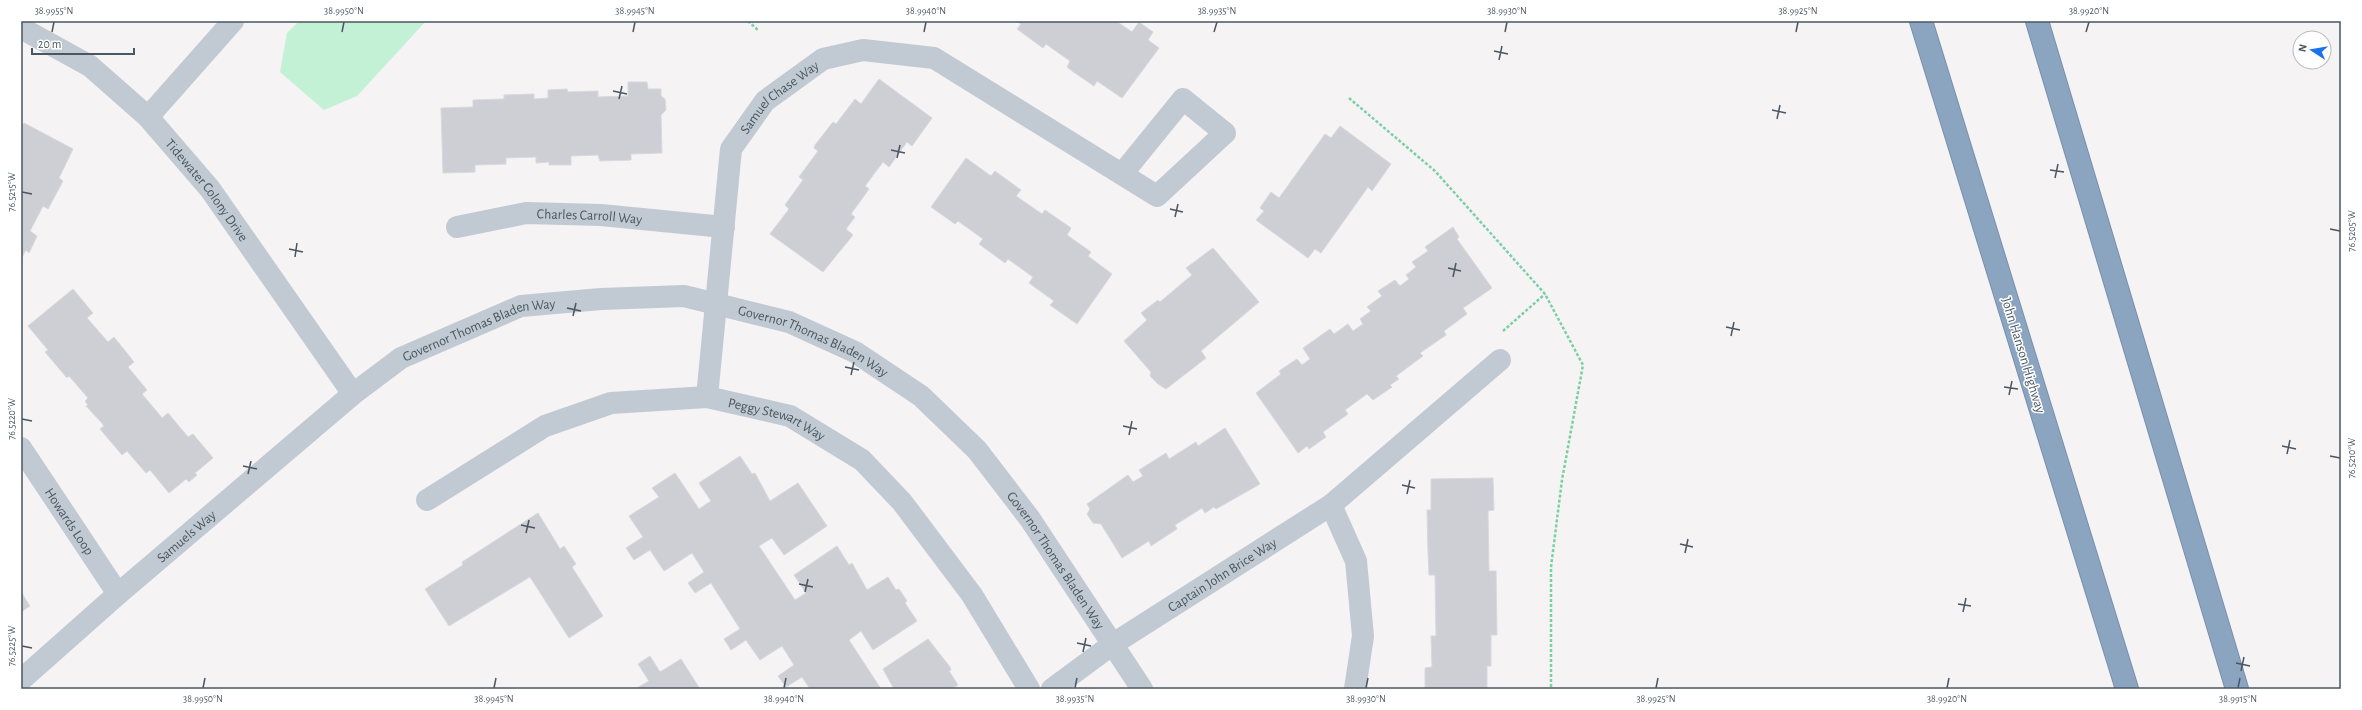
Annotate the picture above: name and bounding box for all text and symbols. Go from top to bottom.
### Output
text: 38.9955°N [35,6,73,16]
text: 38.9950°N [324,6,364,16]
text: 38.9945°N [615,6,655,16]
text: 38.9940°N [906,6,946,16]
text: 38.9935°N [1198,6,1236,16]
text: 38.9930°N [1487,6,1527,16]
text: 38.9925°N [1778,6,1818,16]
text: 38.9920°N [2069,6,2109,16]
scale bar [32,30,134,56]
north arrow [2292,30,2332,70]
text: 20 m [38,38,61,50]
text: N [2297,43,2309,53]
street label: Samuel Chase Way [738,59,822,137]
street label: Tidewater Colony Drive [162,137,250,244]
text: 76.5215°W [7,172,17,212]
street label: Charles Carroll Way [537,207,643,227]
text: 76.5205°W [2347,210,2357,252]
street label: John Hanson Highway [1999,296,2047,415]
street label: Governor Thomas Bladen Way [401,297,556,364]
street label: Governor Thomas Bladen Way [737,304,890,380]
street label: Peggy Stewart Way [727,396,827,444]
text: 76.5220°W [7,398,17,440]
text: 76.5210°W [2347,438,2357,478]
street label: Howards Loop [42,486,96,558]
street label: Governor Thomas Bladen Way [1004,489,1107,632]
street label: Samuels Way [155,508,219,566]
street label: Captain John Brice Way [1166,536,1279,615]
text: 76.5225°W [7,626,17,666]
text: 38.9950°N [183,694,223,704]
text: 38.9945°N [474,694,514,704]
text: 38.9940°N [764,694,804,704]
text: 38.9935°N [1056,694,1094,704]
text: 38.9930°N [1346,694,1386,704]
text: 38.9925°N [1636,694,1676,704]
text: 38.9920°N [1927,694,1967,704]
text: 38.9915°N [2219,694,2257,704]

